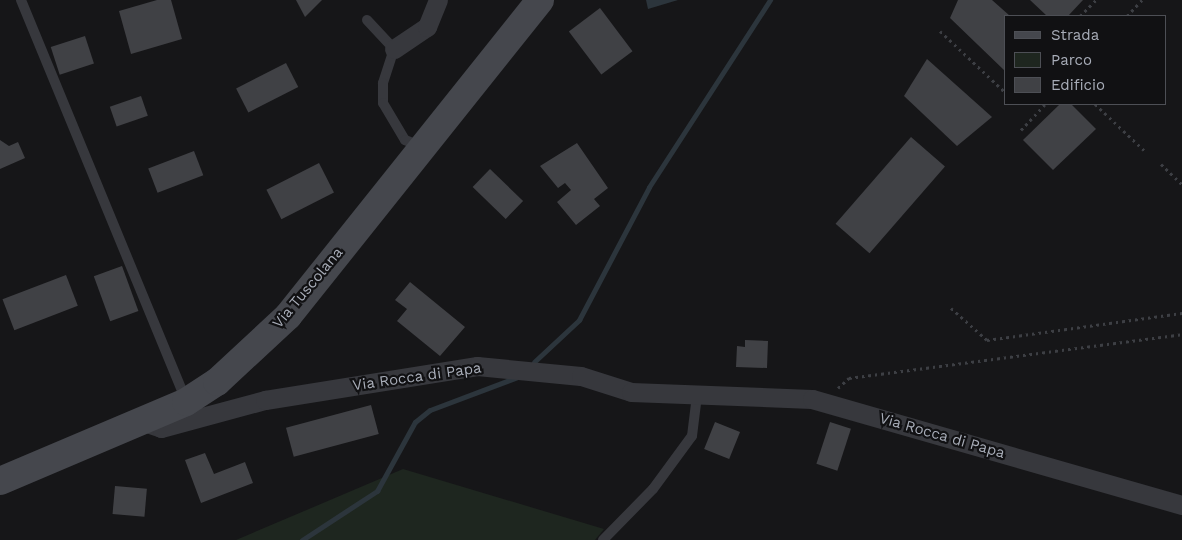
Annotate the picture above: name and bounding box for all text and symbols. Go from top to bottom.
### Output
legend [1004,15,1167,105]
text: Strada [1051,26,1099,44]
text: Parco [1051,51,1092,69]
text: Edificio [1051,76,1105,94]
street label: Via Tuscolana [269,244,347,332]
street label: Via Rocca di Papa [351,359,483,395]
street label: Via Rocca di Papa [877,409,1007,463]

